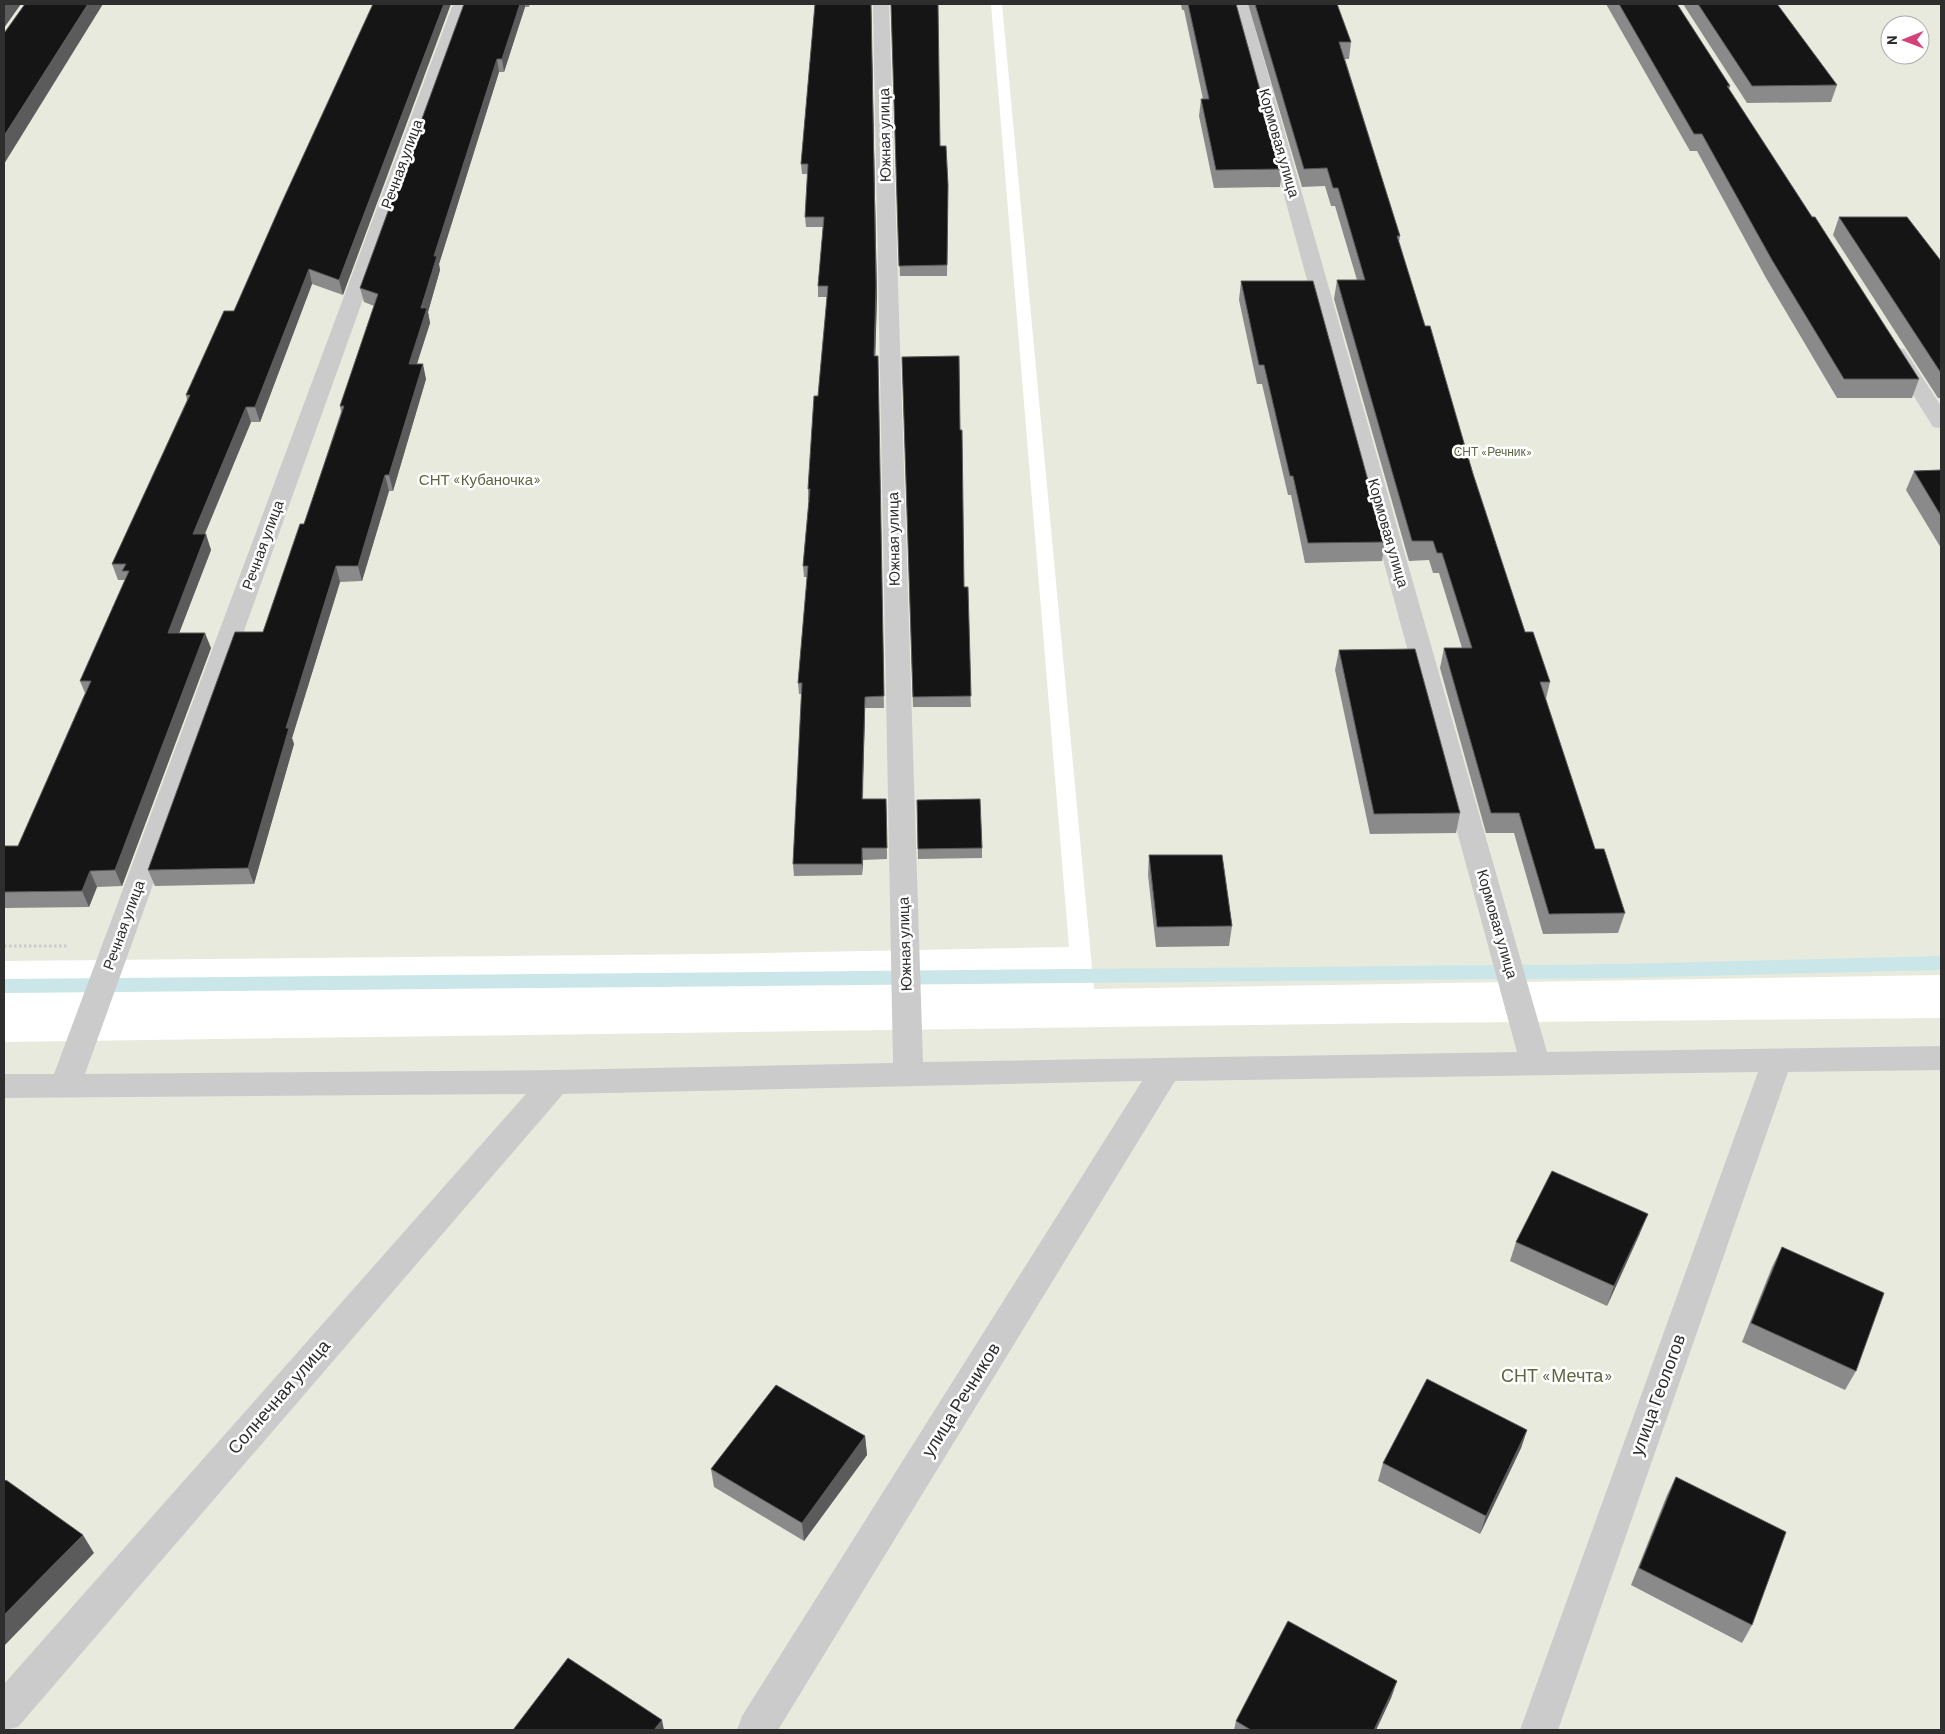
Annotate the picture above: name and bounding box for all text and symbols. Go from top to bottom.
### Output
north arrow [1880,15,1930,65]
text: N [1883,35,1900,45]
street label: Кормовая улица [1256,86,1304,200]
street label: Южная улица [874,87,894,182]
street label: Речная улица [377,116,426,211]
park label: СНТ «Речник» [1454,444,1532,458]
park label: СНТ «Кубаночка» [419,470,541,488]
street label: Кормовая улица [1365,476,1413,590]
street label: Южная улица [883,491,903,586]
street label: Речная улица [238,497,287,592]
street label: Кормовая улица [1474,867,1522,981]
street label: Речная улица [99,877,148,972]
street label: Южная улица [893,896,915,991]
street label: улица Геологов [1625,1331,1689,1458]
street label: Солнечная улица [222,1334,335,1458]
street label: улица Речников [916,1338,1004,1461]
park label: СНТ «Мечта» [1501,1364,1613,1386]

